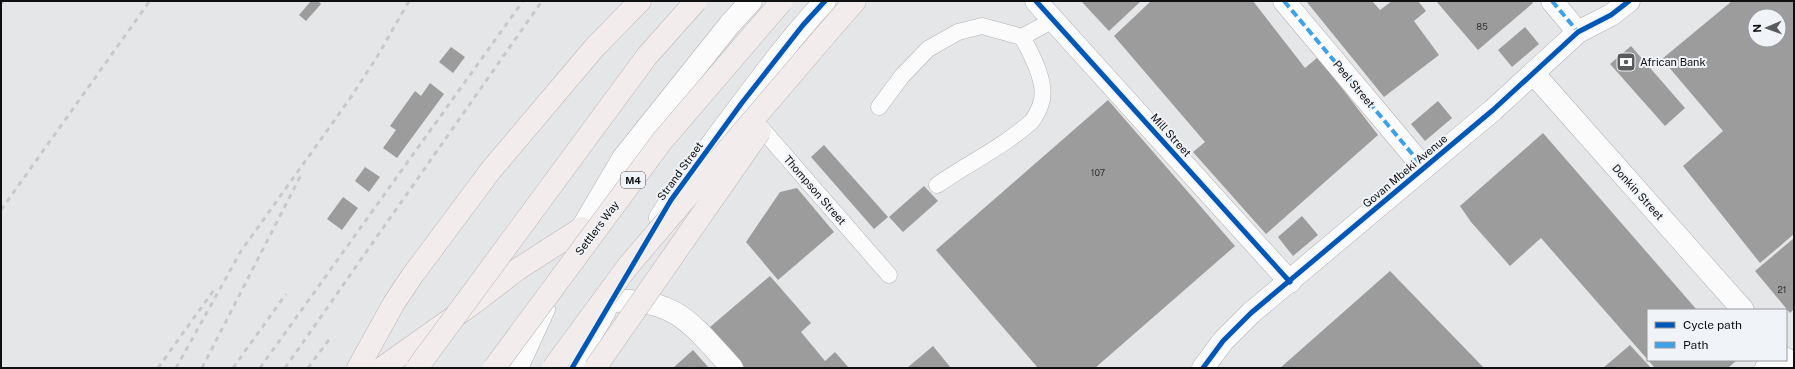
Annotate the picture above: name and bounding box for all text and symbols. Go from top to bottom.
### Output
north arrow [1747,8,1787,48]
house number: 85 [1476,21,1488,32]
text: N [1751,24,1763,33]
bank icon: African Bank [1615,51,1637,73]
place label: African Bank [1640,56,1706,68]
street label: Peel Street [1331,58,1377,110]
street label: Mill Street [1149,111,1193,159]
street label: Govan Mbeki Avenue [1360,132,1450,210]
street label: Strand Street [655,139,705,203]
street label: Thompson Street [782,153,848,227]
street label: Donkin Street [1610,162,1666,222]
house number: 107 [1091,167,1105,178]
road number: M4 [621,172,645,188]
street label: Settlers Way [573,198,621,257]
house number: 21 [1777,284,1787,295]
legend [1647,309,1787,361]
text: Cycle path [1683,318,1742,332]
text: Path [1683,338,1709,352]

